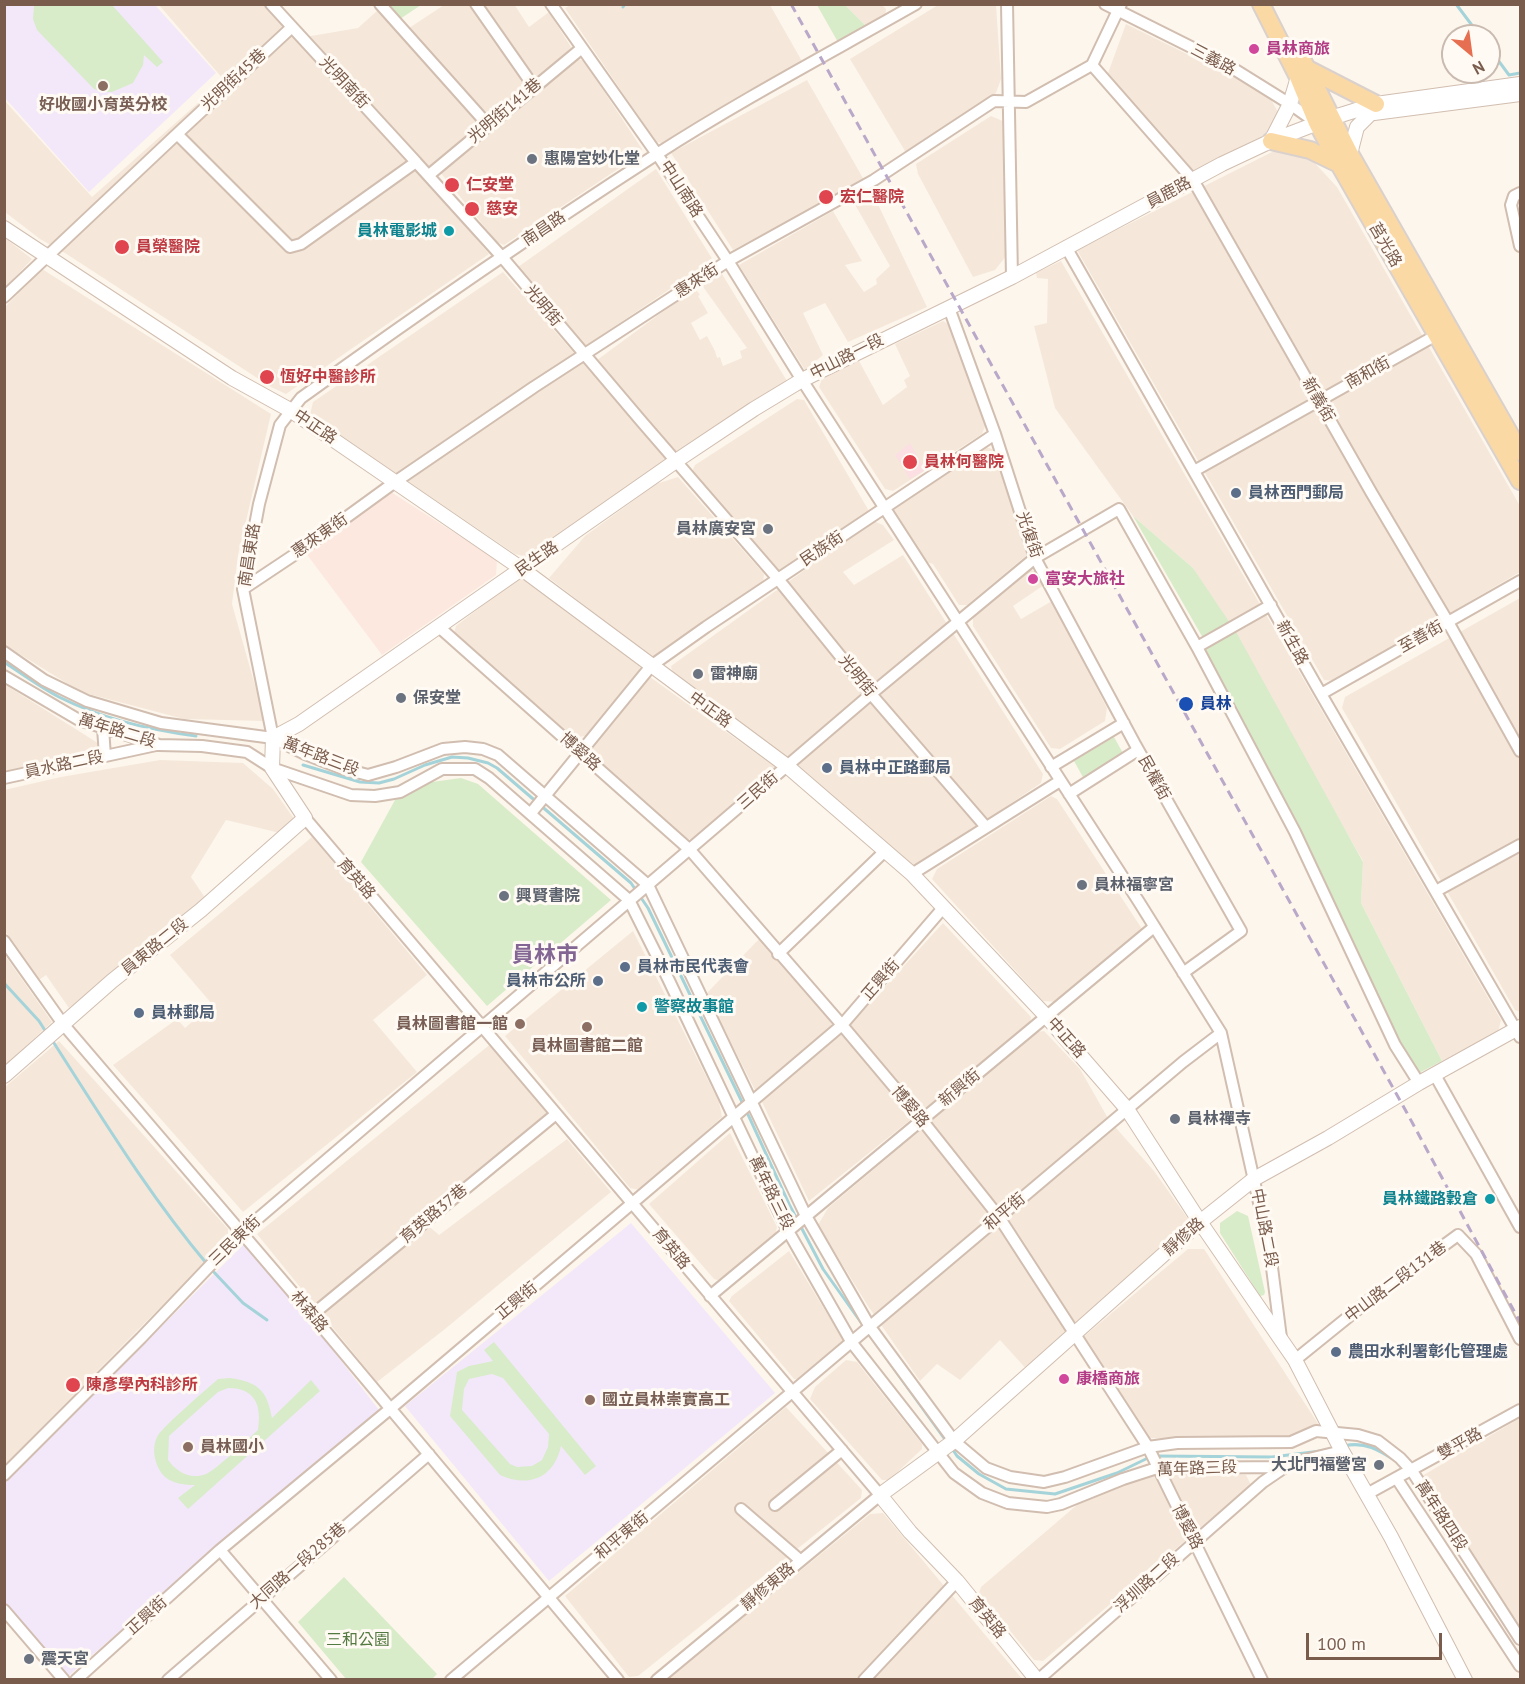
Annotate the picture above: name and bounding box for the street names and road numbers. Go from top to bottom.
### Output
street label: 三義路 [1187,40,1239,80]
street label: 光明街45巷 [198,45,270,115]
street label: 光明南街 [315,53,373,113]
street label: 光明街141巷 [464,75,546,147]
street label: 中山南路 [656,157,706,221]
street label: 員鹿路 [1143,173,1195,213]
street label: 南昌路 [519,208,569,250]
street label: 莒光路 [1365,219,1405,271]
street label: 惠來街 [672,260,722,302]
street label: 光明街 [520,281,566,331]
street label: 中山路一段 [807,330,887,384]
street label: 南和街 [1342,353,1394,393]
street label: 新義街 [1298,374,1338,426]
street label: 中正路 [290,406,340,448]
street label: 光復街 [1012,509,1046,561]
street label: 惠來東街 [288,510,352,562]
street label: 南昌東路 [236,522,264,588]
street label: 民族街 [797,528,847,570]
street label: 民生路 [512,537,562,581]
street label: 新生路 [1272,617,1312,669]
street label: 至善街 [1395,617,1447,657]
street label: 光明街 [834,651,880,701]
street label: 中正路 [685,688,735,732]
street label: 萬年路二段 [76,710,158,752]
street label: 博愛路 [556,729,604,775]
street label: 萬年路三段 [280,734,362,780]
street label: 員水路二段 [23,747,105,783]
street label: 民權街 [1134,752,1174,804]
street label: 三民街 [734,768,782,814]
street label: 育英路 [333,855,379,903]
street label: 員東路二段 [118,914,192,980]
street label: 正興街 [858,956,904,1004]
street label: 中正路 [1043,1014,1089,1062]
street label: 新興街 [935,1065,985,1111]
street label: 博愛路 [887,1082,933,1132]
street label: 萬年路三段 [745,1153,797,1233]
street label: 育英路37巷 [397,1180,471,1248]
street label: 中山路二段 [1247,1187,1281,1269]
street label: 和平街 [980,1189,1030,1235]
street label: 三民東街 [205,1212,265,1270]
street label: 靜修路 [1160,1214,1208,1260]
street label: 育英路 [648,1224,694,1274]
street label: 中山路二段131巷 [1341,1238,1451,1326]
street label: 正興街 [492,1278,542,1324]
street label: 林森路 [286,1287,332,1337]
street label: 雙平路 [1434,1424,1486,1464]
street label: 萬年路三段 [1157,1458,1237,1480]
street label: 萬年路四段 [1411,1477,1471,1555]
street label: 博愛路 [1168,1501,1206,1553]
street label: 和平東街 [591,1508,653,1564]
street label: 大同路一段285巷 [246,1519,350,1613]
street label: 浮圳路二段 [1111,1549,1183,1617]
street label: 靜修東路 [737,1559,799,1615]
street label: 正興街 [123,1593,171,1639]
street label: 育英路 [964,1593,1010,1643]

